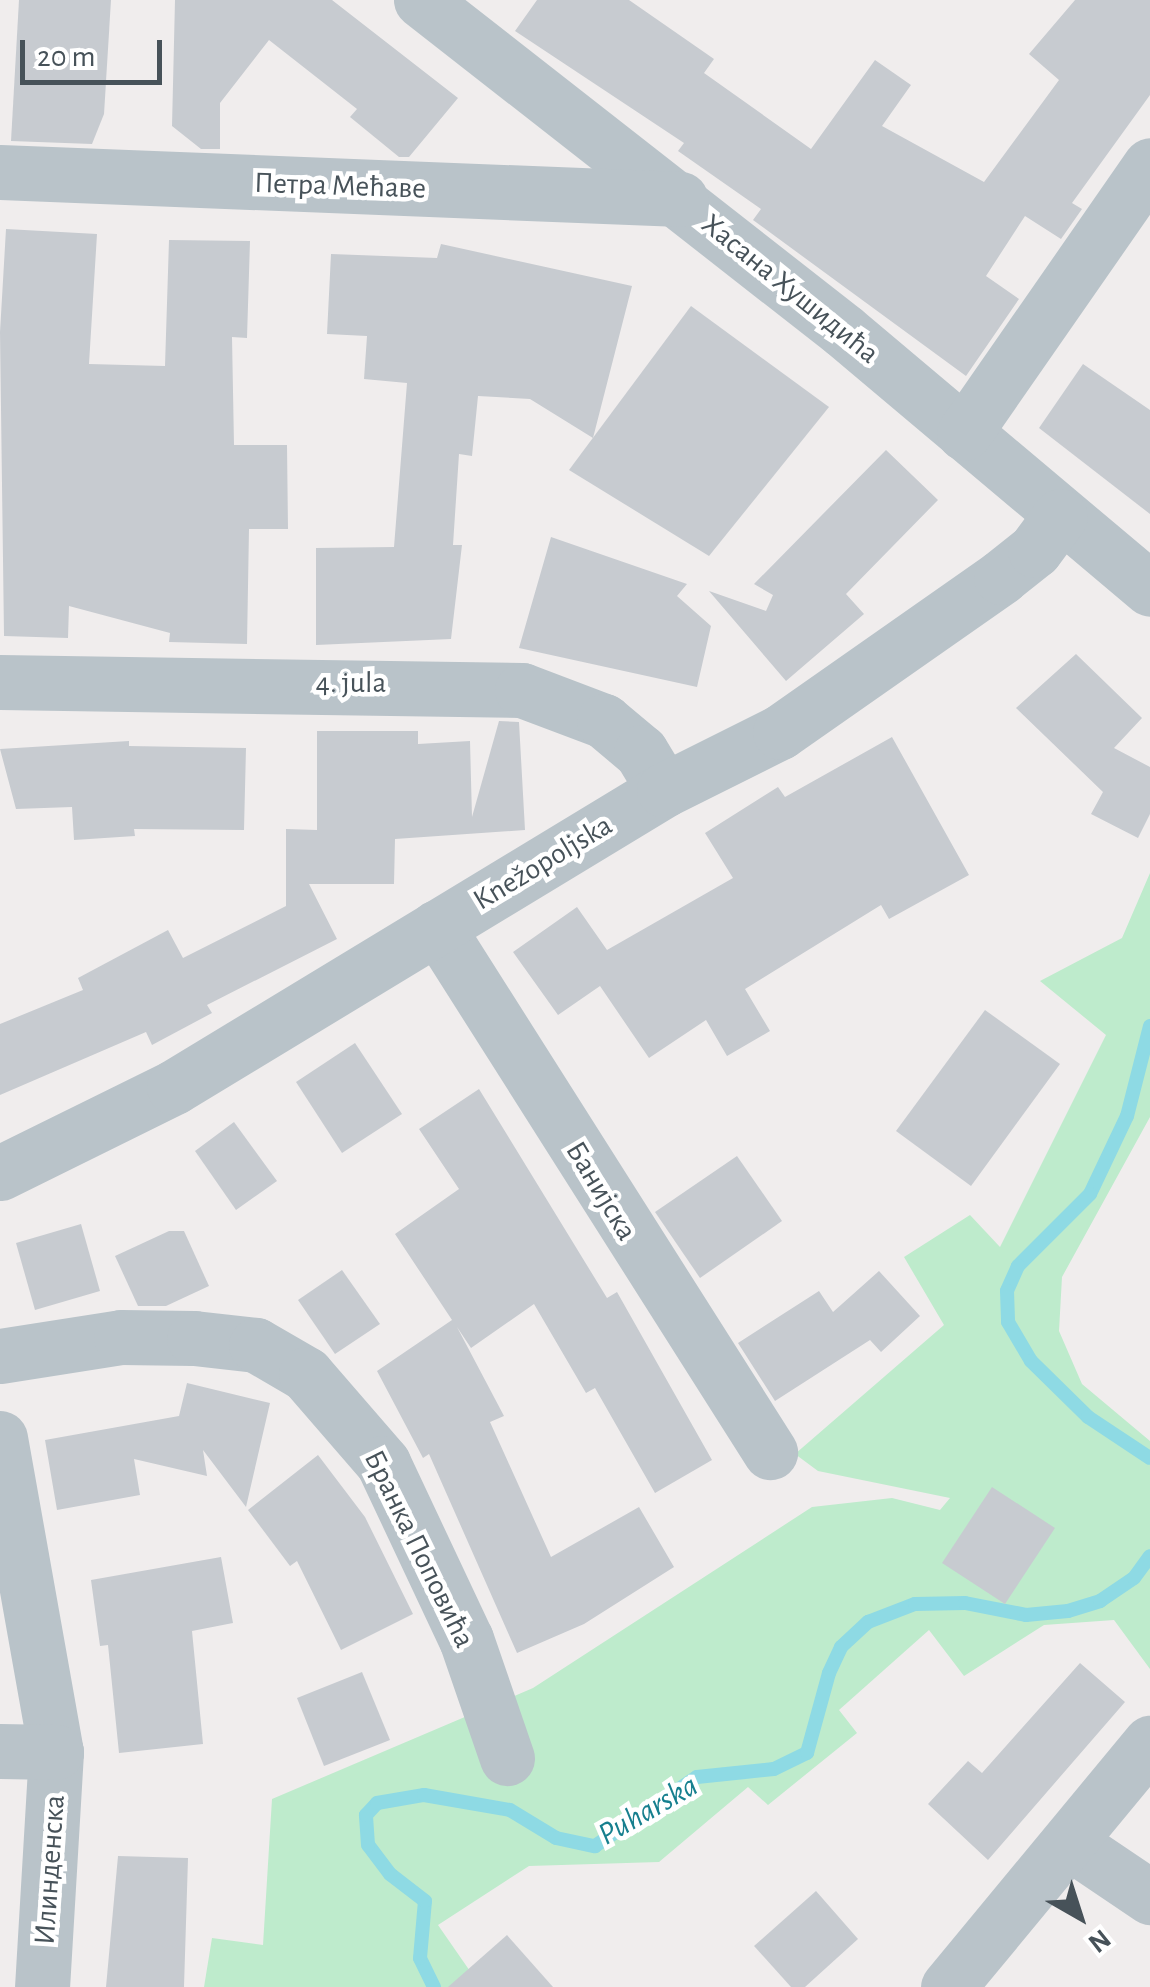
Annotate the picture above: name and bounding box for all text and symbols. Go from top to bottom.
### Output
scale bar [25,20,168,82]
text: 20 m [37,42,95,72]
street label: Петра Мећаве [253,165,427,207]
street label: Хасана Хушидића [694,206,886,372]
street label: 4. jula [316,665,386,701]
street label: Knežopoljska [467,808,619,918]
street label: Банијска [557,1135,645,1247]
street label: Бранка Поповића [356,1444,482,1654]
water label: Puharska [591,1766,705,1854]
street label: Илинденска [27,1794,73,1946]
north arrow [1030,1867,1130,1967]
text: N [1083,1923,1115,1957]

